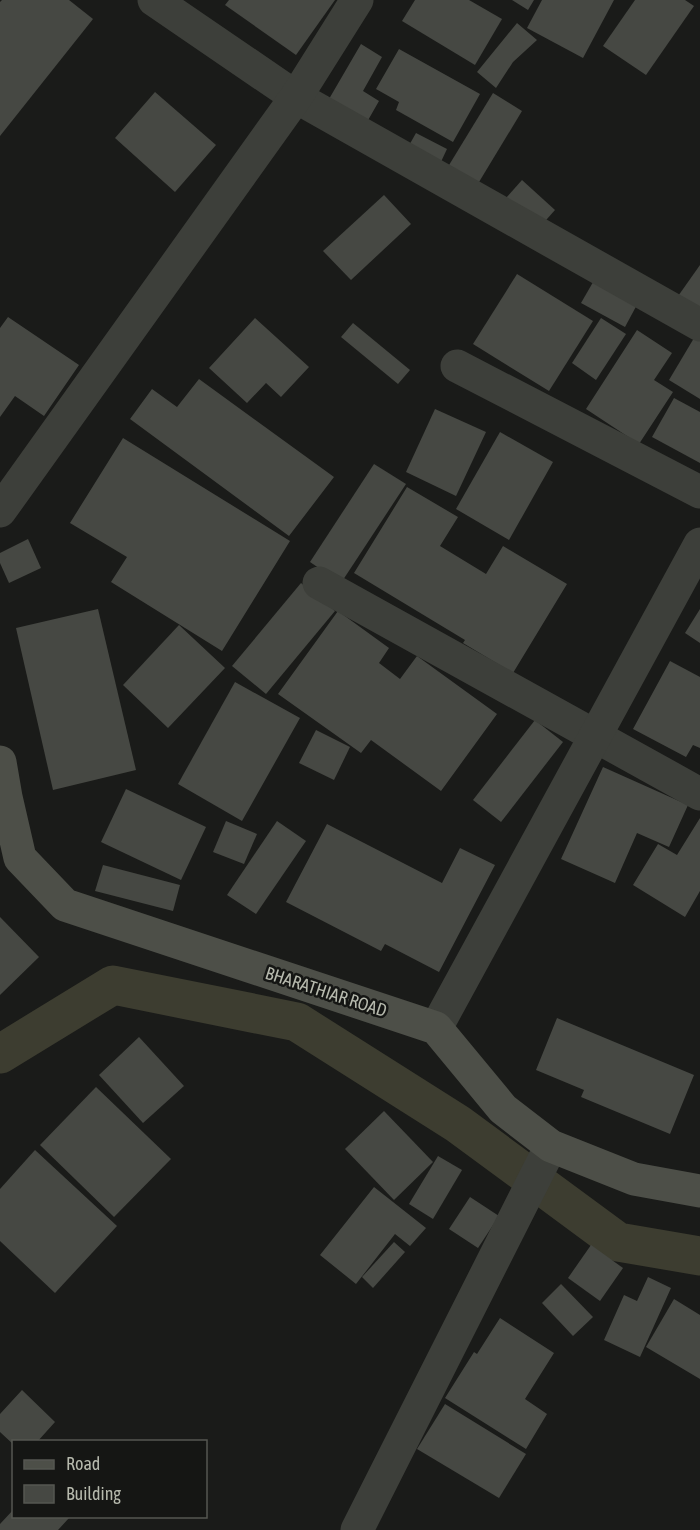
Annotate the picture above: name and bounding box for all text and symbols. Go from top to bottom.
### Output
street label: BHARATHIAR ROAD [263,962,390,1021]
legend [12,1440,207,1518]
text: Road [66,1453,100,1474]
text: Building [66,1483,121,1504]

